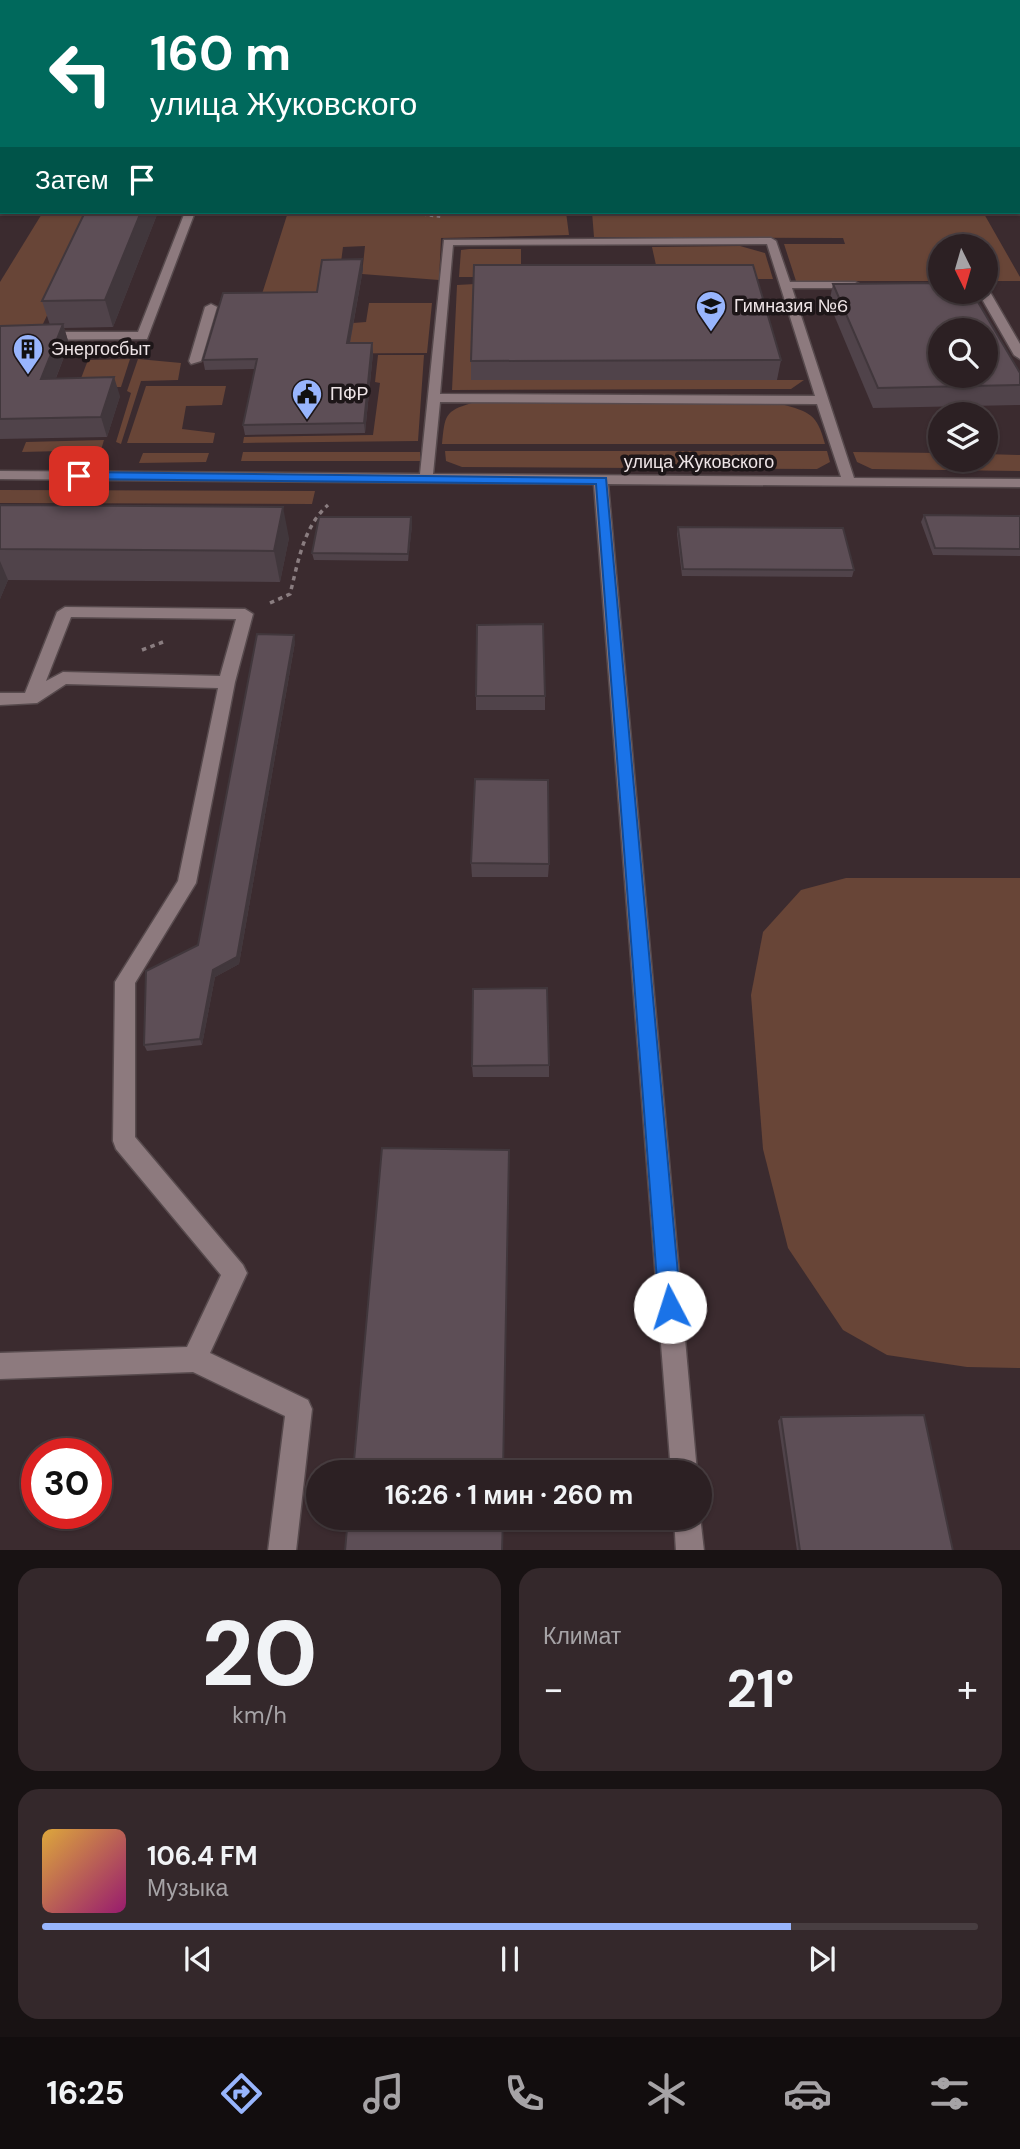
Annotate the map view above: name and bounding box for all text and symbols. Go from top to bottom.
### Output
text: 160 m [150,21,291,85]
icon: left [35,28,126,119]
text: улица Жуковского [150,83,417,125]
icon: arrive [123,161,161,199]
text: Затем [35,163,109,197]
north arrow [928,234,998,304]
map controls [928,234,998,472]
school or university icon: Гимназия №6 [694,289,728,333]
place label: Гимназия №6 [734,294,848,318]
button: search [928,318,998,388]
building icon: Энергосбыт [11,332,45,376]
place label: Энергосбыт [51,337,151,361]
public building icon: ПФР [290,377,324,421]
place label: ПФР [330,382,369,406]
button: layers [928,402,998,472]
pin [49,446,109,506]
street label: улица Жуковского [624,450,774,474]
icon: arrive [60,457,98,495]
position arrow [633,1270,707,1344]
speed limit sign: 30 [21,1438,112,1529]
text: 16:26 · 1 мин · 260 m [385,1478,633,1512]
text: 20 [201,1595,318,1713]
text: Климат [543,1621,621,1651]
text: 21° [727,1655,794,1723]
text: − [543,1664,564,1714]
text: + [957,1664,978,1714]
text: km/h [232,1700,287,1730]
text: 106.4 FM [147,1839,257,1873]
text: Музыка [147,1873,228,1903]
icon: previous [179,1940,217,1978]
icon: pause [491,1940,529,1978]
icon: next [803,1940,841,1978]
icon: directions [217,2069,266,2118]
icon: music [359,2069,408,2118]
icon: phone [500,2069,549,2118]
icon: climate [642,2069,691,2118]
icon: car [783,2069,832,2118]
icon: filters [925,2069,974,2118]
text: 16:25 [46,2072,125,2114]

